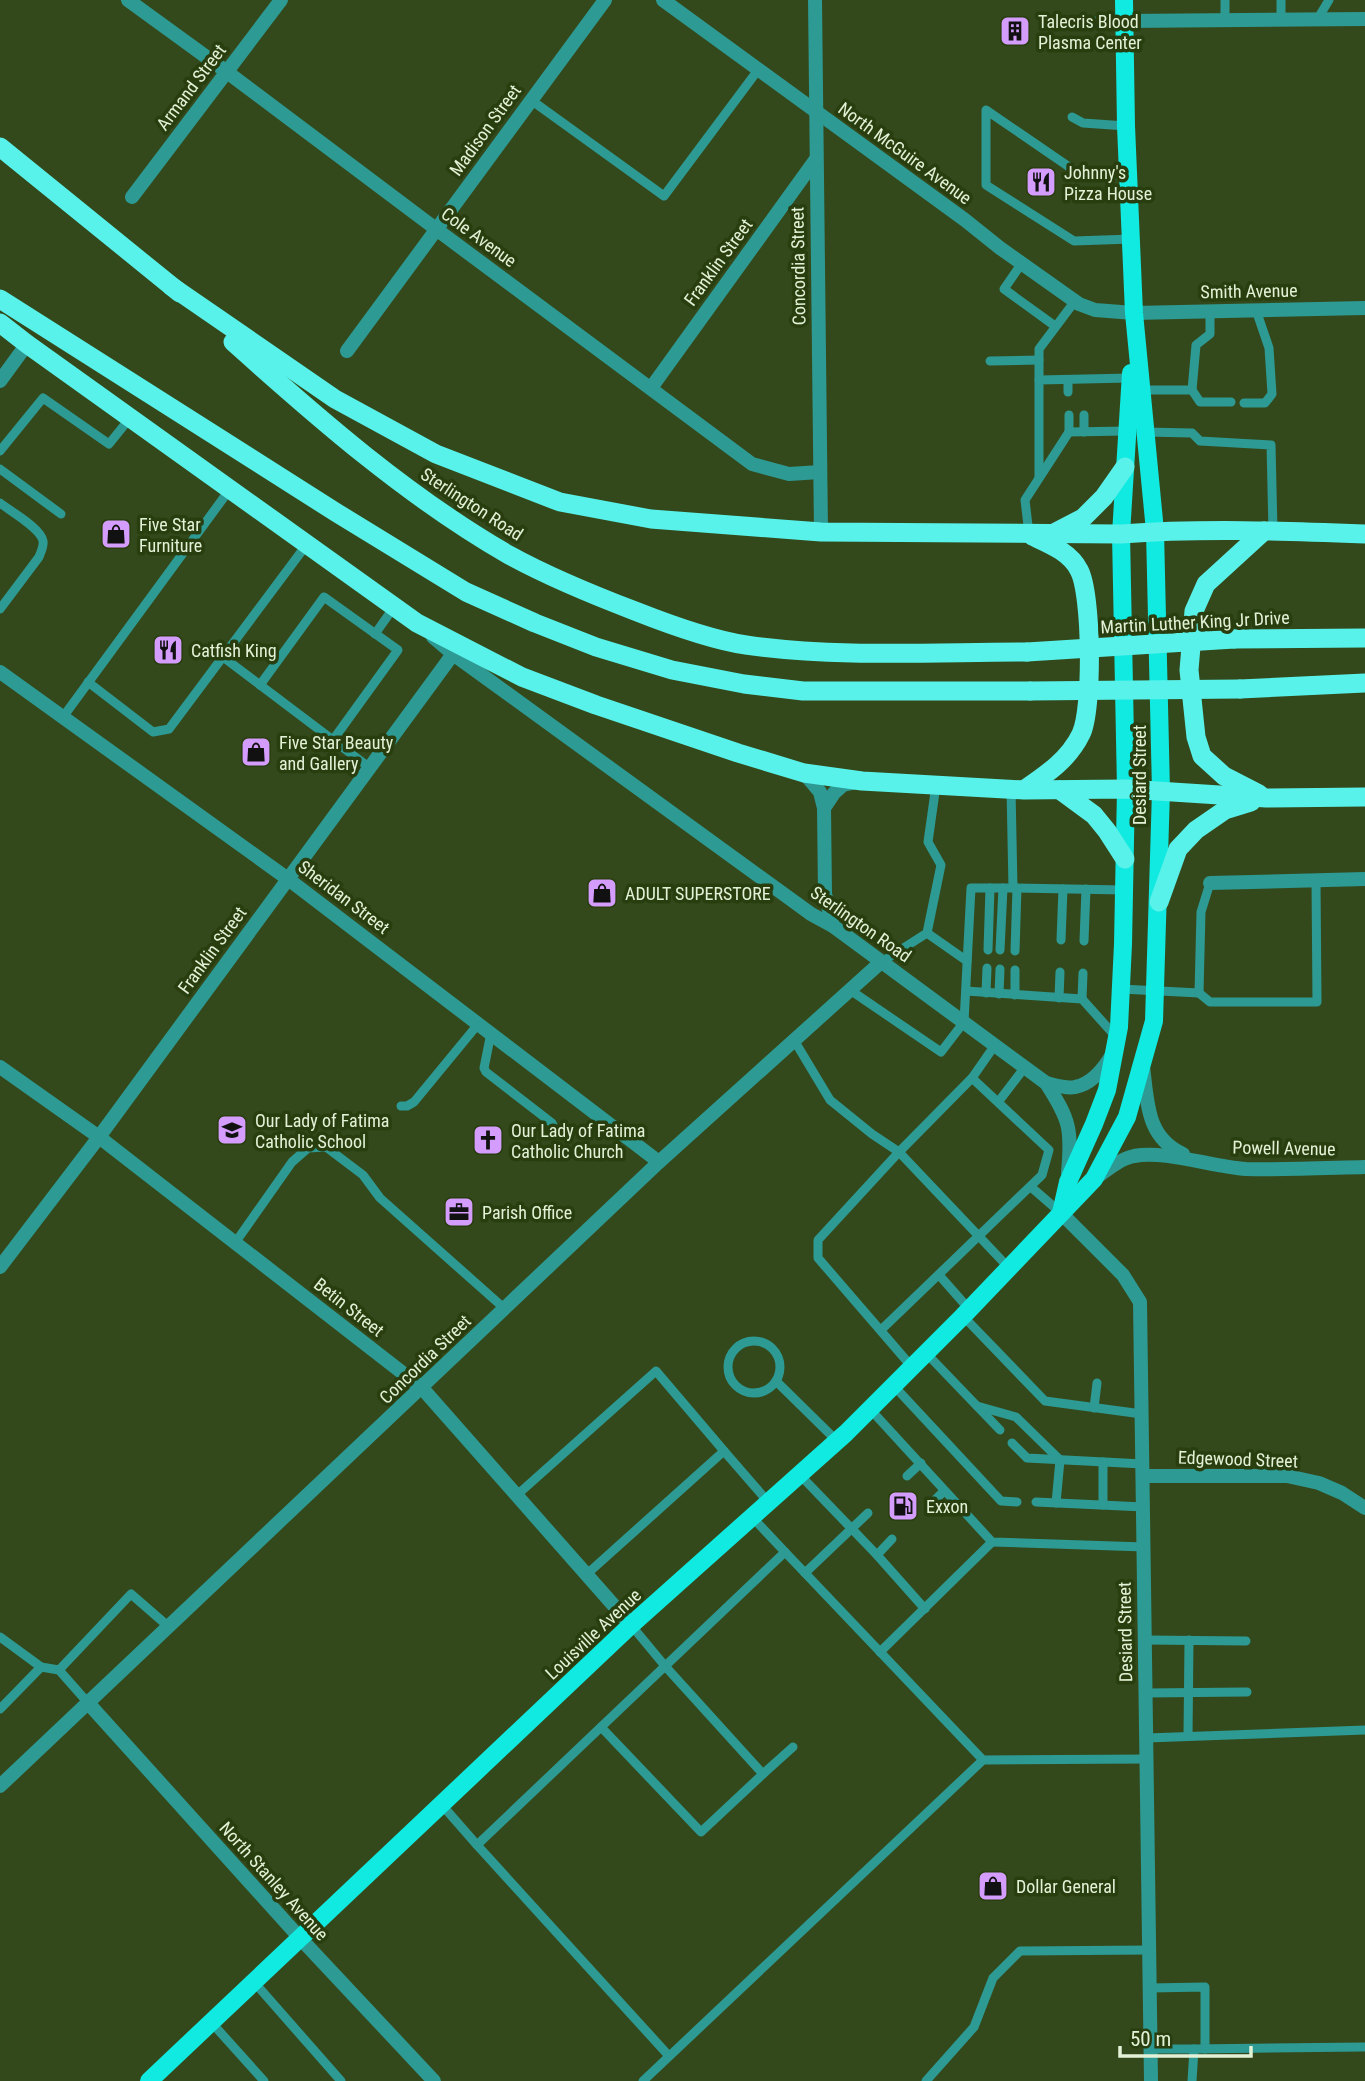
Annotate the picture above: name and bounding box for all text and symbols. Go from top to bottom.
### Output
place label: Talecris Blood Plasma Center [1038,11,1142,53]
building icon: Talecris Blood Plasma Center [998,14,1032,48]
street label: Armand Street [152,40,230,134]
street label: Madison Street [445,80,525,180]
street label: North McGuire Avenue [834,98,976,208]
place label: Johnny's Pizza House [1064,162,1152,204]
restaurant icon: Johnny's Pizza House [1024,165,1058,199]
street label: Cole Avenue [437,203,521,271]
street label: Concordia Street [786,207,810,325]
street label: Franklin Street [679,214,757,310]
street label: Smith Avenue [1200,280,1298,302]
street label: Sterlington Road [417,463,527,545]
place label: Five Star Furniture [139,514,202,556]
shop icon: Five Star Furniture [99,517,133,551]
street label: Martin Luther King Jr Drive [1100,607,1290,637]
restaurant icon: Catfish King [151,633,185,667]
place label: Catfish King [191,640,277,661]
street label: Desiard Street [1129,725,1150,825]
place label: Five Star Beauty and Gallery [279,732,394,774]
shop icon: Five Star Beauty and Gallery [239,735,273,769]
street label: Sheridan Street [294,856,394,938]
shop icon: ADULT SUPERSTORE [585,876,619,910]
street label: Sterlington Road [807,882,915,966]
place label: ADULT SUPERSTORE [625,883,771,904]
street label: Franklin Street [173,902,251,998]
place label: Our Lady of Fatima Catholic School [255,1110,389,1152]
school or university icon: Our Lady of Fatima Catholic School [215,1113,249,1147]
place label: Our Lady of Fatima Catholic Church [511,1120,645,1162]
church icon: Our Lady of Fatima Catholic Church [471,1123,505,1157]
street label: Powell Avenue [1232,1137,1336,1159]
office icon: Parish Office [442,1195,476,1229]
place label: Parish Office [482,1202,572,1223]
street label: Betin Street [310,1273,388,1341]
street label: Concordia Street [375,1310,475,1408]
street label: Edgewood Street [1178,1446,1298,1472]
fuel station icon: Exxon [886,1489,920,1523]
place label: Exxon [926,1496,968,1517]
street label: Desiard Street [1114,1582,1136,1682]
street label: Louisville Avenue [541,1584,645,1684]
street label: North Stanley Avenue [215,1817,333,1945]
shop icon: Dollar General [976,1869,1010,1903]
place label: Dollar General [1016,1876,1116,1897]
scale bar [1120,2014,1251,2058]
text: 50 m [1130,2027,1171,2051]

